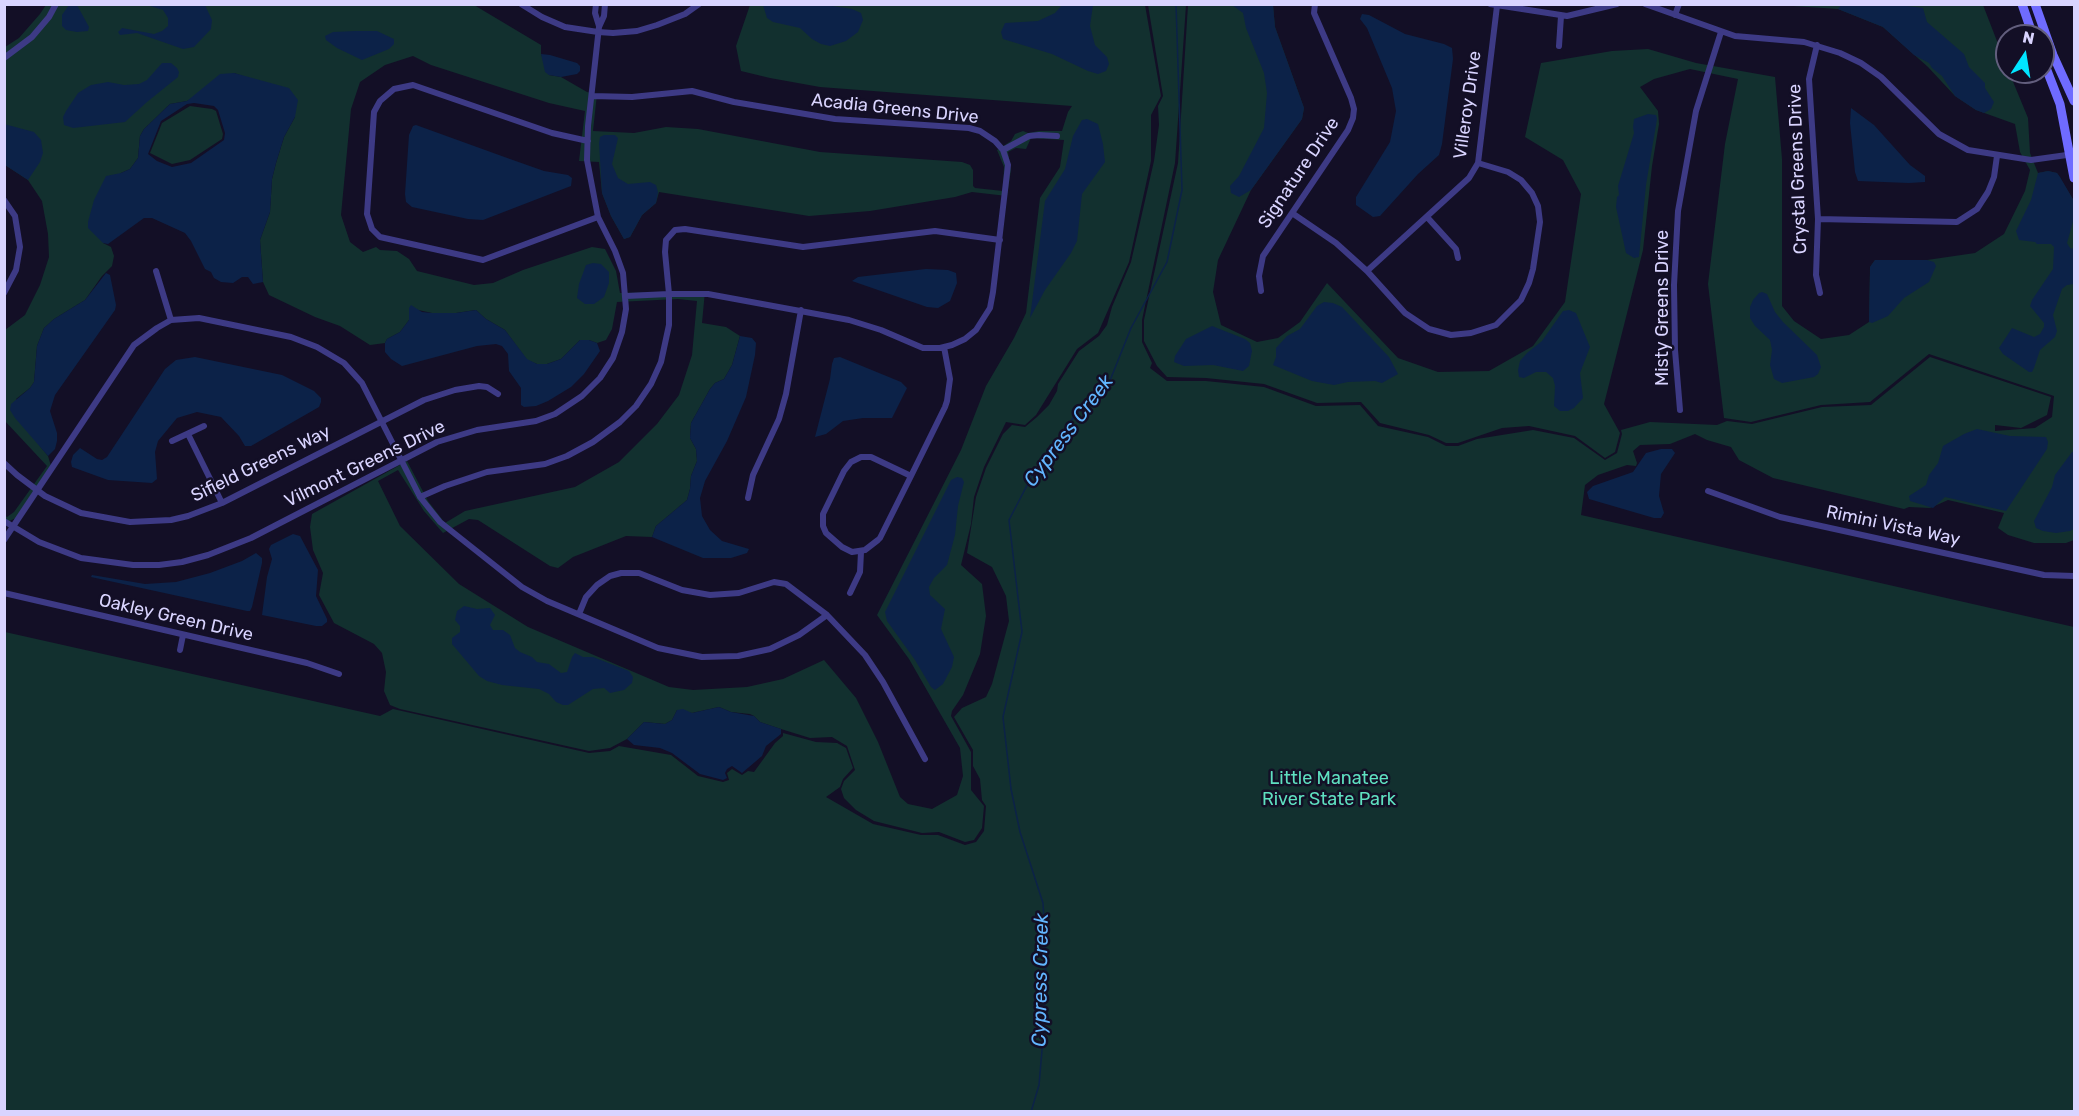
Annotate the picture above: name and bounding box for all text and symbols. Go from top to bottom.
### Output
north arrow [1995,24,2055,84]
text: N [2021,27,2036,48]
street label: Villeroy Drive [1450,49,1486,161]
street label: Crystal Greens Drive [1784,84,1812,254]
street label: Acadia Greens Drive [810,89,980,129]
street label: Signature Drive [1254,113,1344,233]
street label: Misty Greens Drive [1652,230,1674,386]
water label: Cypress Creek [1019,370,1119,492]
street label: Vilmont Greens Drive [281,416,449,512]
street label: Sifield Greens Way [188,421,334,507]
street label: Rimini Vista Way [1824,501,1962,551]
street label: Oakley Green Drive [97,590,255,646]
park label: Little Manatee River State Park [1262,768,1396,810]
water label: Cypress Creek [1028,913,1054,1047]

